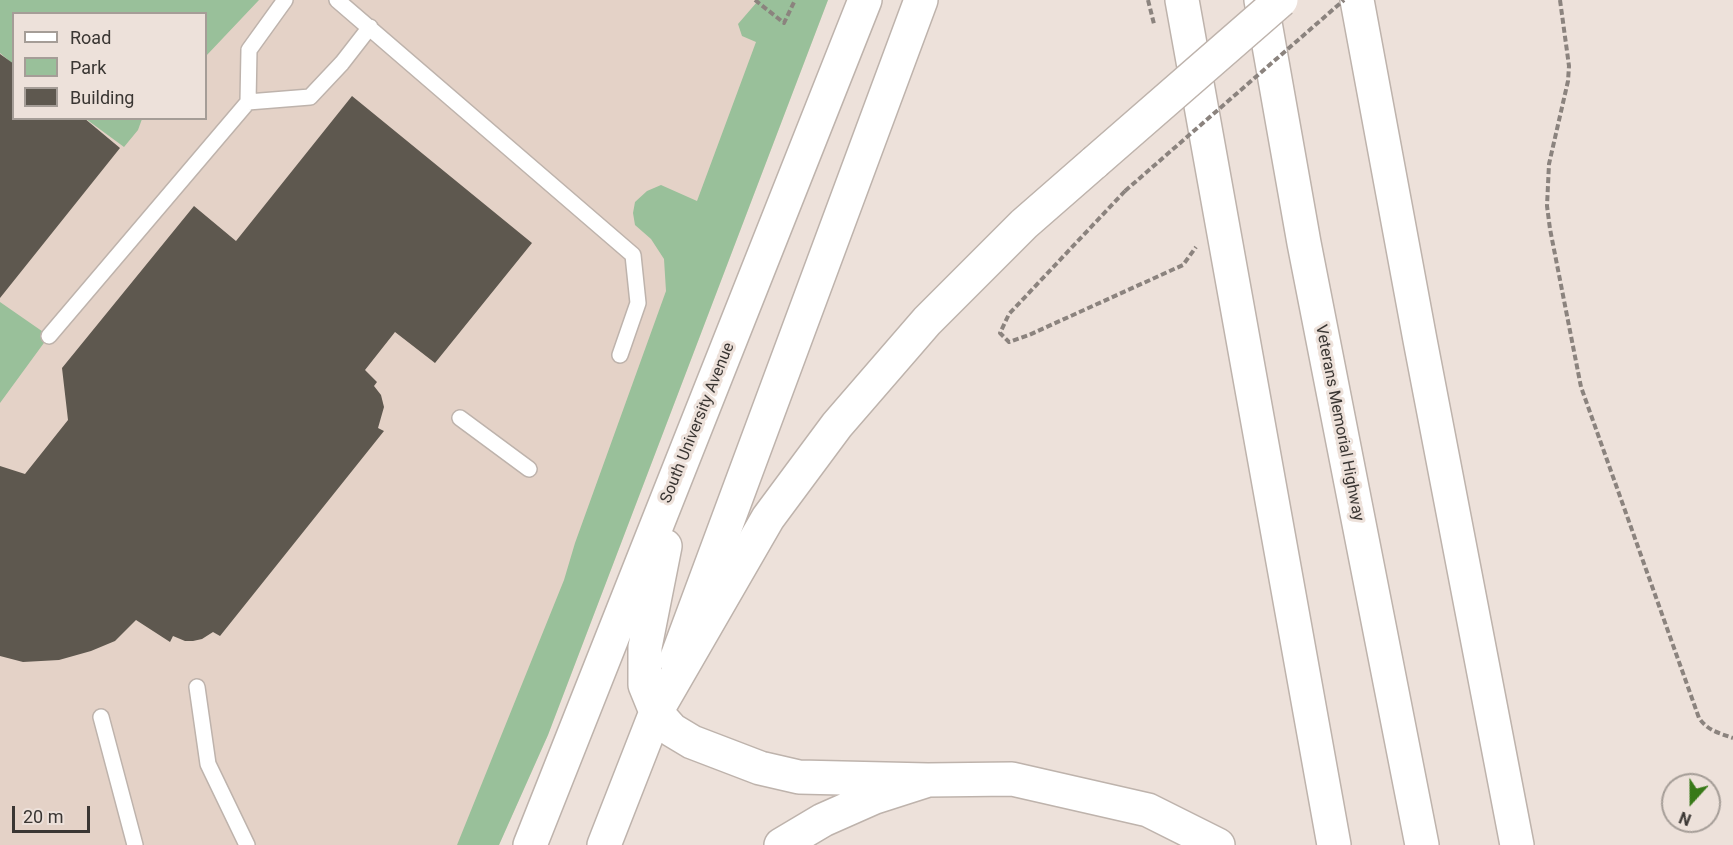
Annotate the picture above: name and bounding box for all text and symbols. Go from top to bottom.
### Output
legend [12,12,207,120]
text: Road [70,27,111,48]
text: Park [70,57,106,78]
text: Building [70,87,134,108]
street label: Veterans Memorial Highway [1311,323,1367,523]
street label: South University Avenue [657,340,739,506]
north arrow [1661,773,1721,833]
scale bar [15,794,93,832]
text: 20 m [23,806,63,827]
text: N [1676,808,1694,829]

